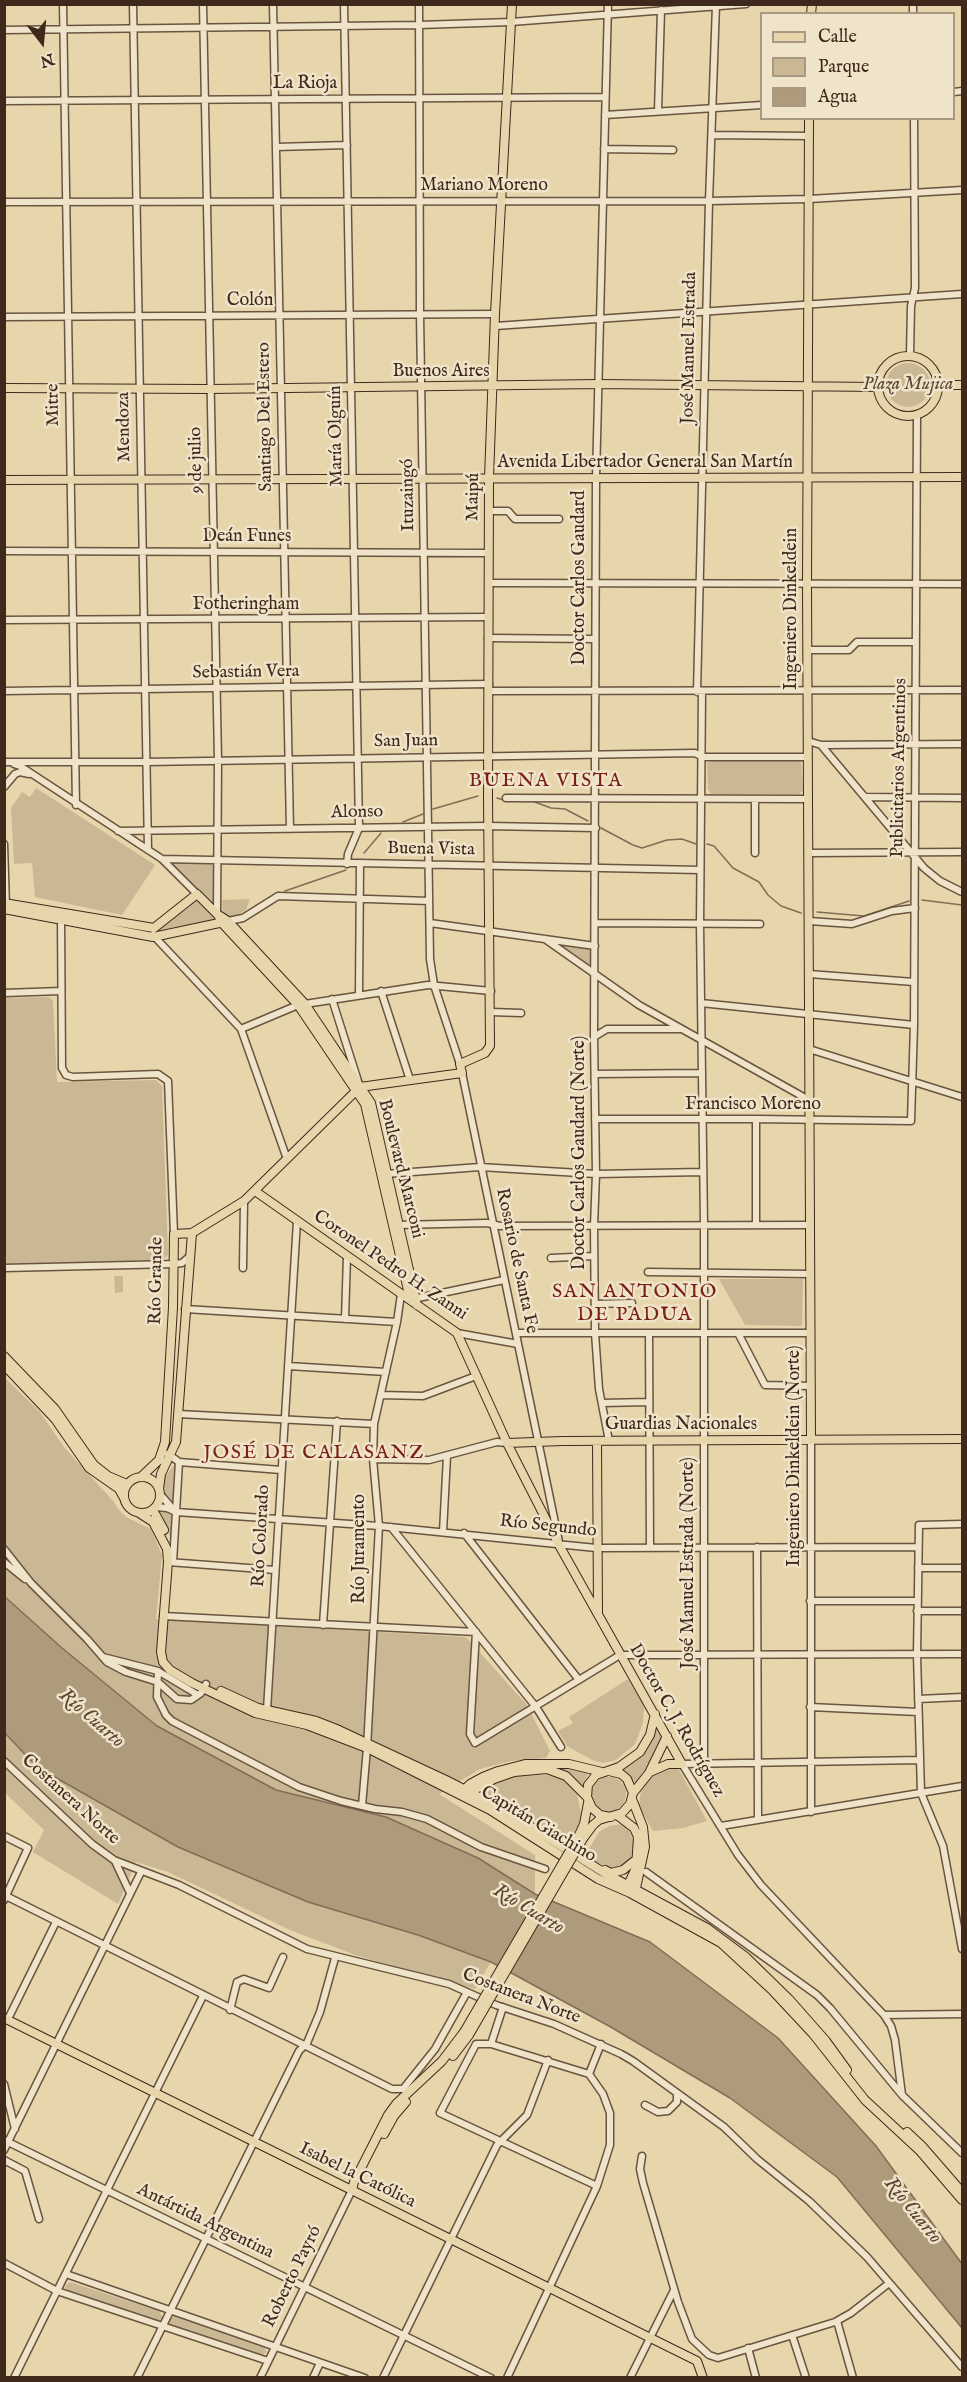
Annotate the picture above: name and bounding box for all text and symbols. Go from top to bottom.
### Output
north arrow [12,12,72,72]
legend [760,12,955,120]
text: Calle [818,26,857,49]
text: N [38,48,56,71]
text: Parque [818,56,869,79]
street label: La Rioja [273,73,337,95]
text: Agua [818,86,857,109]
street label: Mariano Moreno [420,175,548,197]
street label: José Manuel Estrada [678,272,702,424]
street label: Colón [227,290,273,312]
street label: Santiago Del Estero [254,342,278,492]
street label: Buenos Aires [392,361,490,383]
park label: Plaza Mujica [863,374,953,396]
street label: Mitre [43,383,65,427]
street label: María Olguín [325,385,349,487]
street label: Mendoza [114,392,136,462]
street label: 9 de julio [186,427,208,493]
street label: Avenida Libertador General San Martín [497,452,793,474]
street label: Ituzaingó [398,458,420,532]
street label: Maipú [463,473,485,521]
street label: Doctor Carlos Gaudard [569,490,591,666]
street label: Deán Funes [203,526,291,548]
street label: Ingeniero Dinkeldein [781,528,803,690]
street label: Fotheringham [193,594,299,616]
street label: Sebastián Vera [192,661,300,685]
street label: Publicitarios Argentinos [888,678,912,858]
street label: San Juan [374,731,438,753]
district label: BUENA VISTA [469,770,623,794]
street label: Alonso [331,802,383,824]
street label: Buena Vista [387,838,475,862]
street label: Doctor Carlos Gaudard (Norte) [569,1036,591,1270]
street label: Francisco Moreno [685,1094,821,1116]
street label: Boulevard Marconi [372,1097,428,1241]
street label: Rosario de Santa Fe [490,1186,542,1336]
street label: Coronel Pedro H. Zanni [309,1206,471,1326]
street label: Río Grande [145,1237,169,1325]
district label: SAN ANTONIO DE PADUA [552,1281,718,1328]
street label: Ingeniero Dinkeldein (Norte) [784,1345,806,1567]
street label: Guardias Nacionales [605,1414,757,1436]
district label: JOSÉ DE CALASANZ [203,1442,425,1466]
street label: José Manuel Estrada (Norte) [678,1457,700,1669]
street label: Río Colorado [249,1484,275,1588]
street label: Río Juramento [349,1494,371,1604]
street label: Río Segundo [498,1511,598,1543]
street label: Doctor C. J. Rodríguez [623,1641,729,1801]
water label: Río Cuarto [53,1684,129,1754]
street label: Costanera Norte [16,1750,124,1850]
street label: Capitán Giachino [476,1782,600,1868]
water label: Río Cuarto [488,1879,568,1941]
street label: Costanera Norte [459,1965,583,2029]
street label: Isabel la Católica [295,2138,419,2214]
water label: Río Cuarto [878,2173,946,2249]
street label: Antártida Argentina [133,2180,277,2264]
street label: Roberto Payró [259,2223,327,2331]

